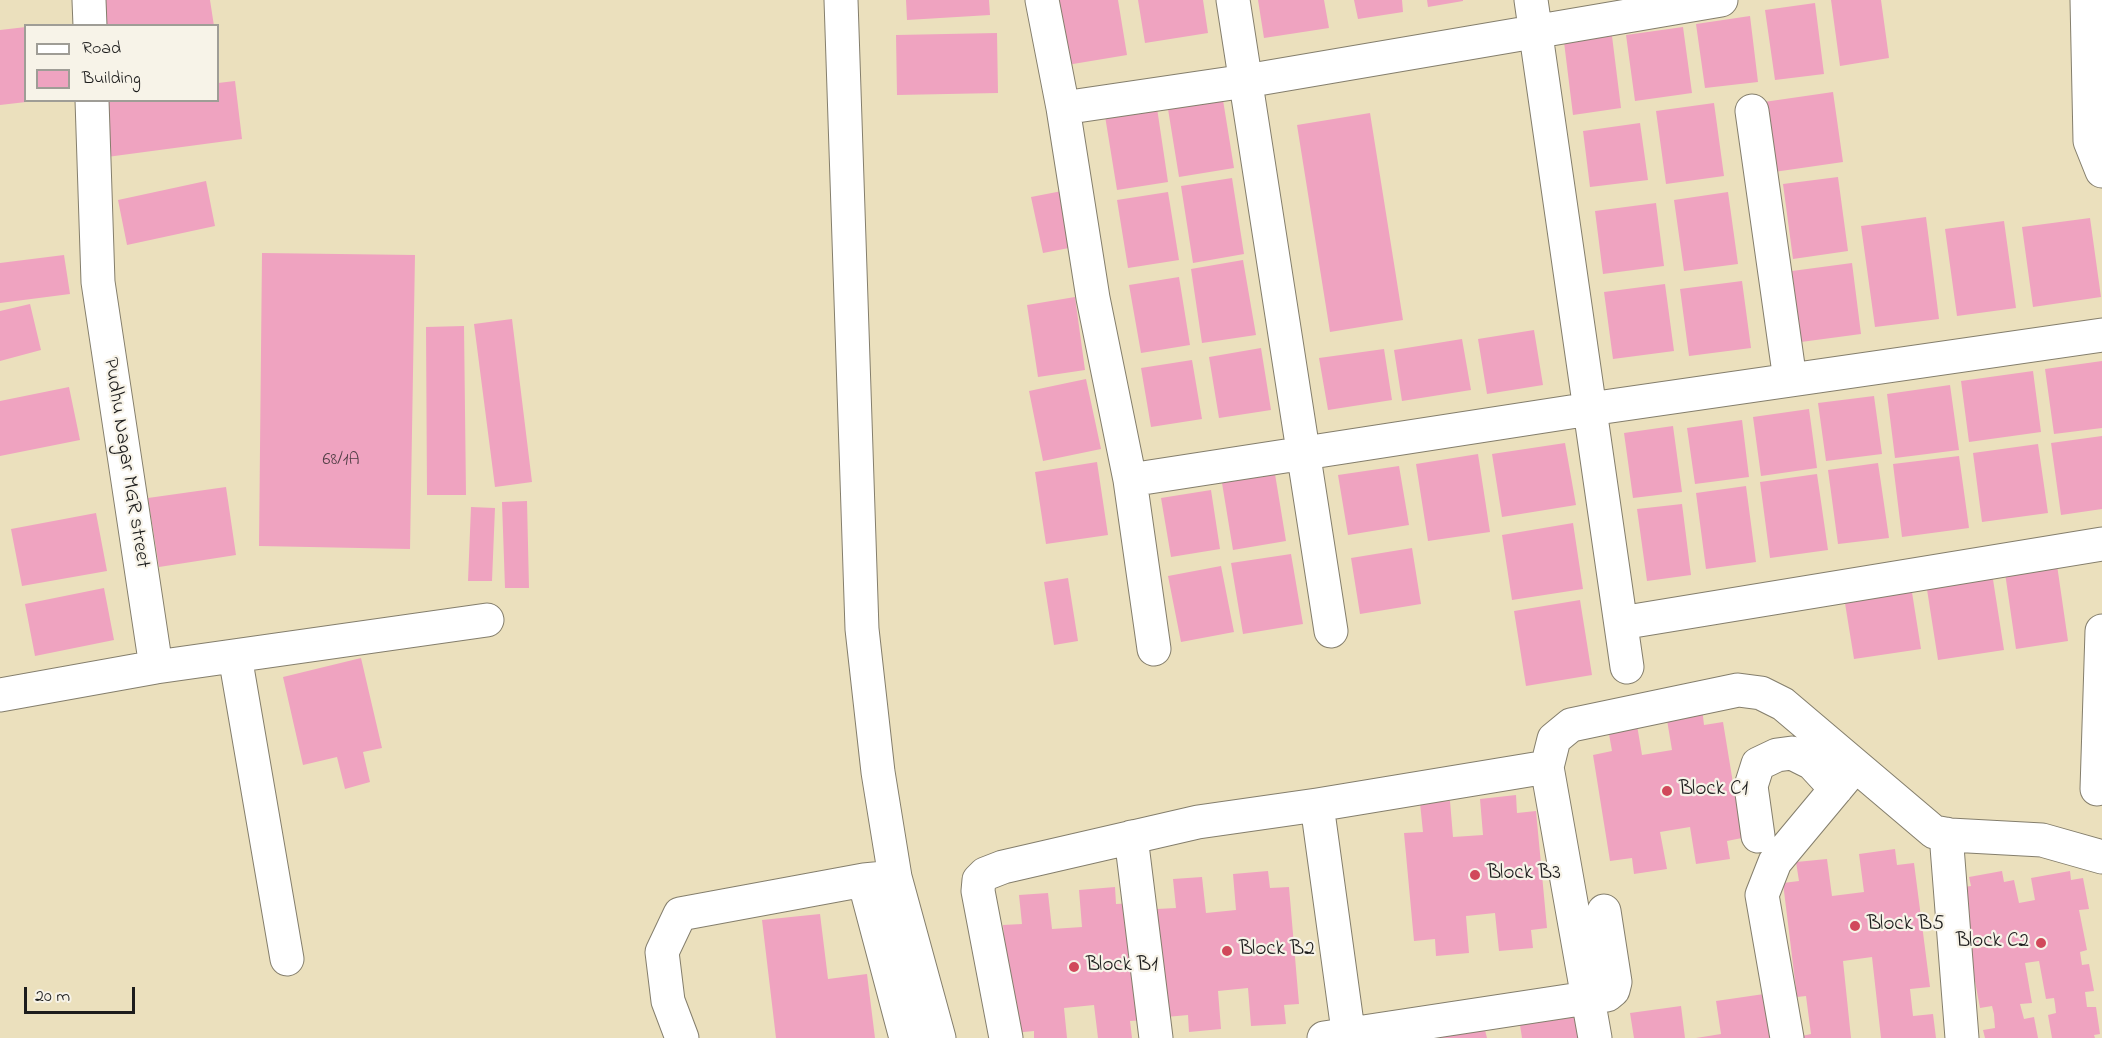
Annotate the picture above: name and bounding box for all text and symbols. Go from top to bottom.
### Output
legend [24,24,219,102]
text: Road [82,36,121,62]
text: Building [82,66,141,92]
street label: Pudhu Nagar MGR street [96,356,154,570]
house number: 68/1A [322,450,360,472]
place label: Block C1 [1679,778,1748,804]
marker: Block C1 [1660,784,1674,798]
place label: Block B3 [1487,862,1561,888]
marker: Block B3 [1468,868,1482,882]
place label: Block B5 [1867,913,1944,939]
marker: Block B5 [1848,919,1862,933]
place label: Block C2 [1956,930,2029,956]
marker: Block C2 [2034,936,2048,950]
place label: Block B2 [1239,938,1315,964]
marker: Block B2 [1220,944,1234,958]
place label: Block B1 [1086,954,1158,980]
marker: Block B1 [1067,960,1081,974]
scale bar [27,975,138,1013]
text: 20 m [35,984,70,1010]

